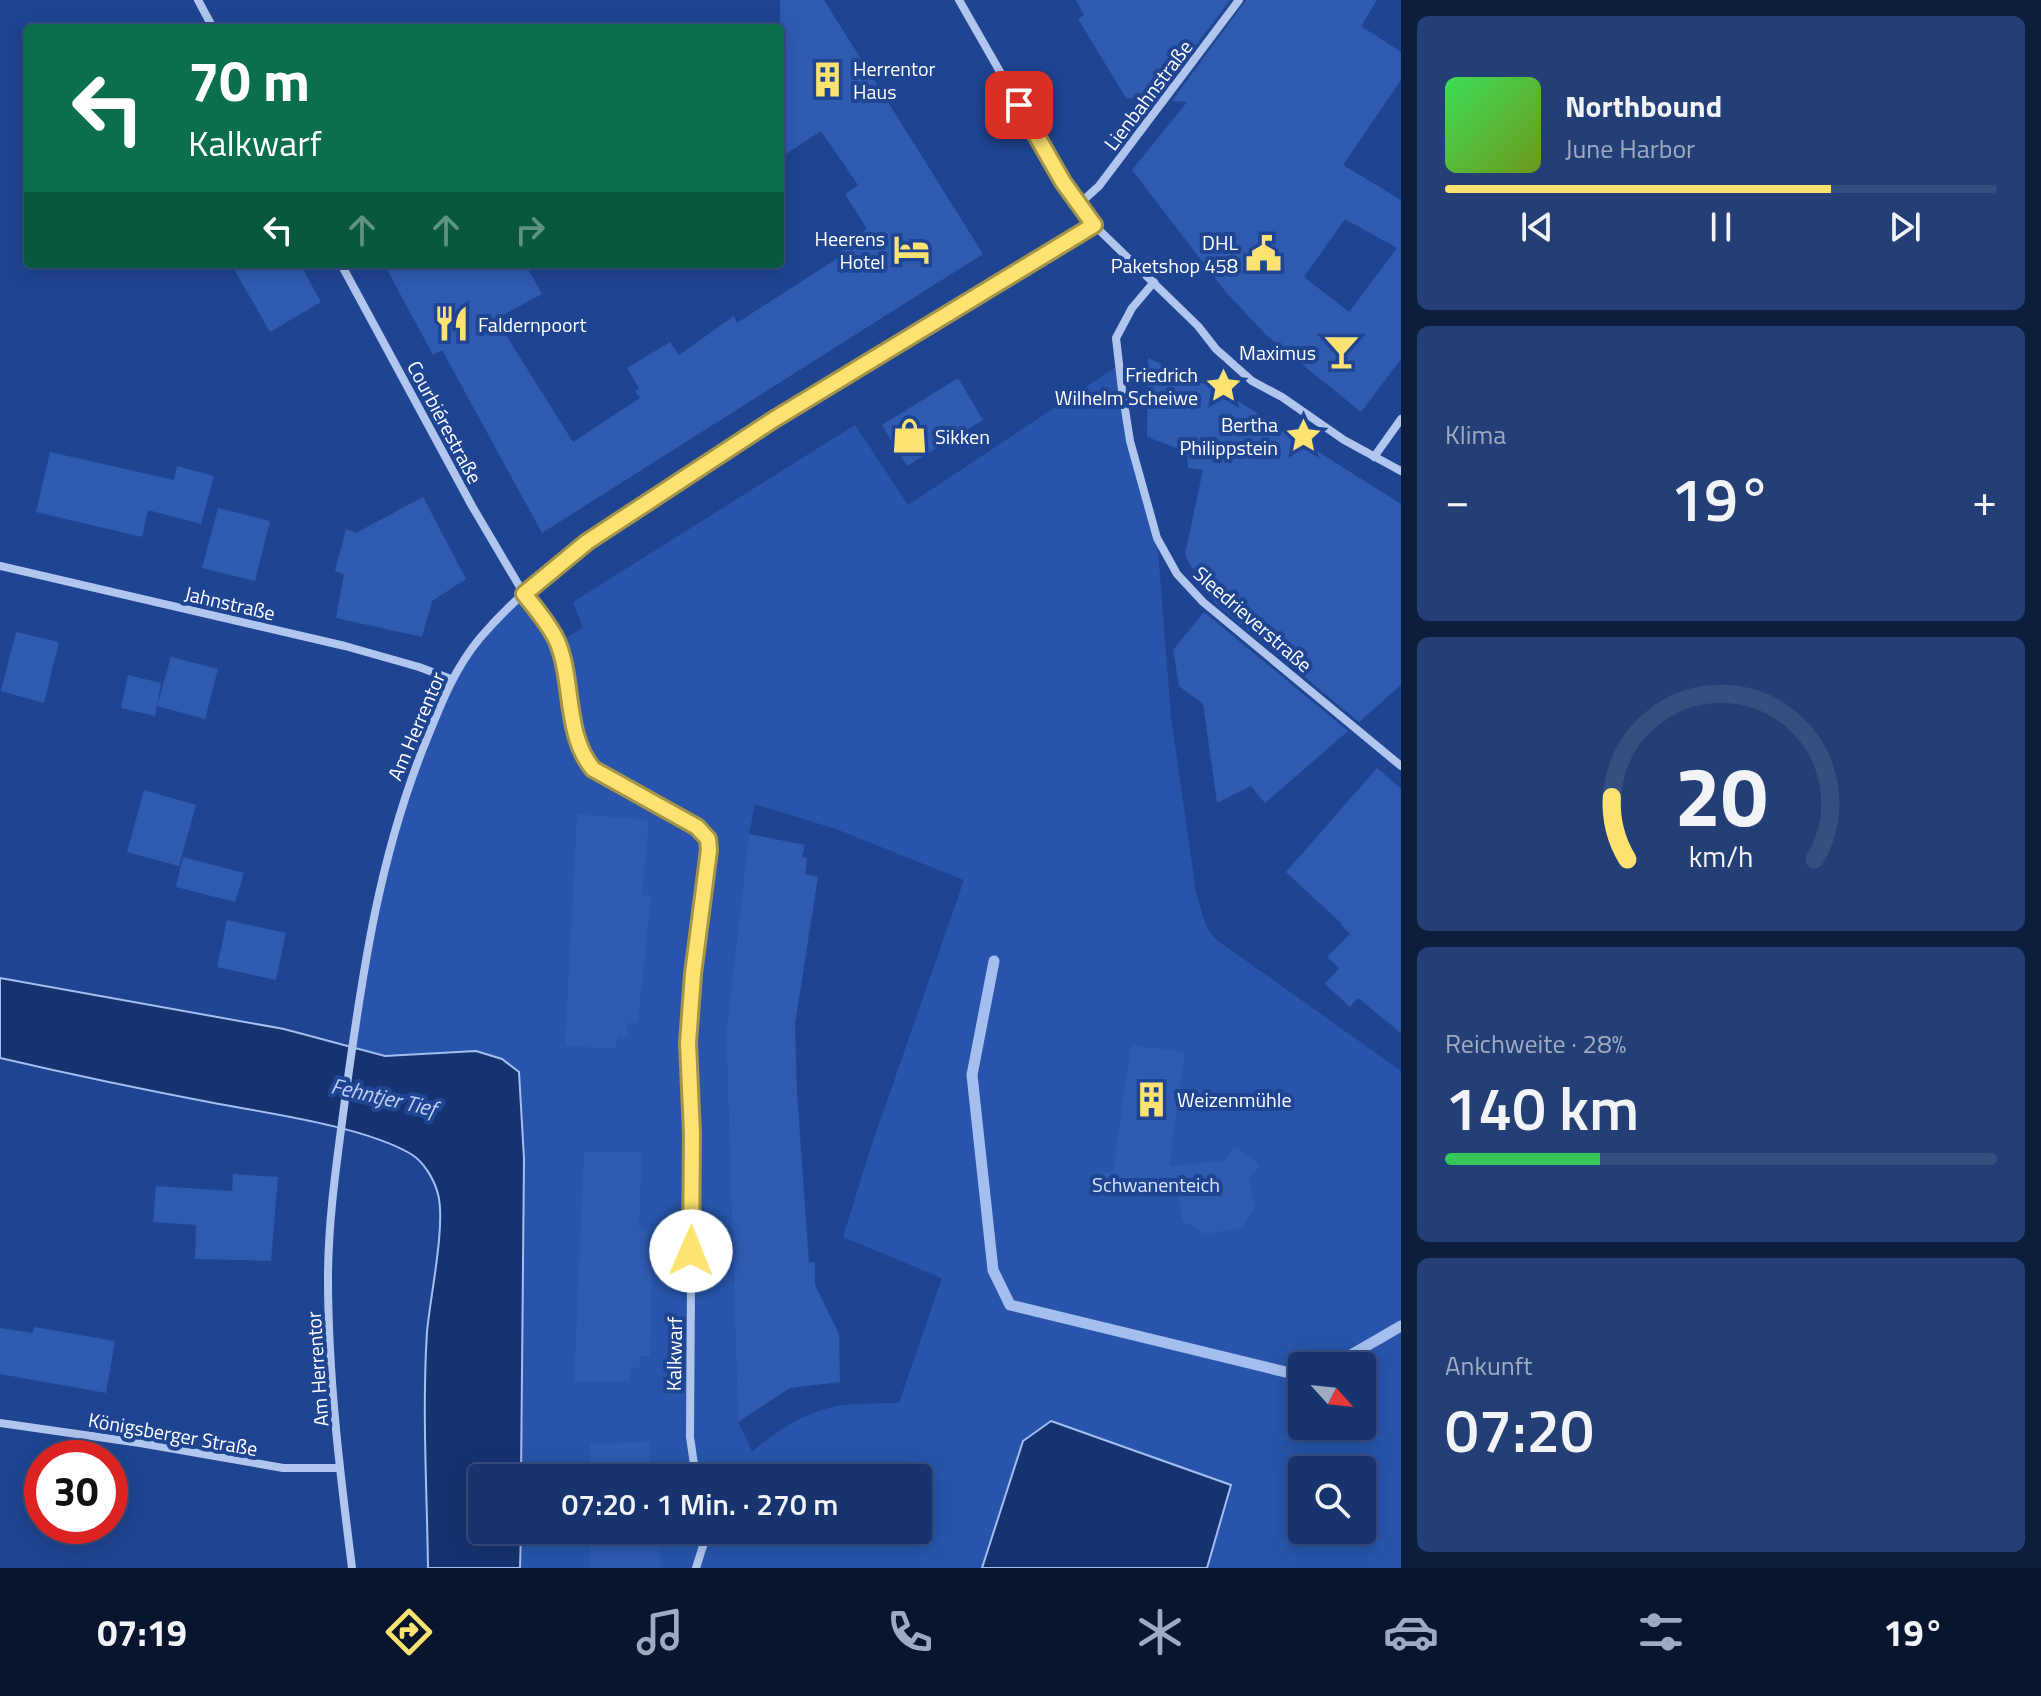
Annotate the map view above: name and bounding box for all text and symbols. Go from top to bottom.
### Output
street label: Lienbahnstraße [1096,33,1200,157]
text: 70 m [188,38,310,123]
place label: Herrentor Haus [853,53,935,107]
icon: left [56,56,160,160]
building icon: Herrentor Haus [808,61,846,99]
pin [985,71,1053,139]
icon: arrive [997,83,1041,127]
text: Northbound [1565,83,1722,129]
text: Kalkwarf [188,115,322,170]
text: June Harbor [1565,129,1695,168]
icon: previous [1515,205,1559,249]
icon: pause [1699,205,1743,249]
icon: next [1883,205,1927,249]
icon: left [256,208,300,252]
icon: ahead [340,208,384,252]
icon: ahead [424,208,468,252]
icon: right [508,208,552,252]
place label: Heerens Hotel [815,223,885,277]
place label: DHL Paketshop 458 [1111,227,1238,281]
hotel icon: Heerens Hotel [892,231,930,269]
public building icon: DHL Paketshop 458 [1245,234,1283,272]
restaurant icon: Faldernpoort [433,305,471,343]
place label: Faldernpoort [478,309,586,340]
bar icon: Maximus [1323,333,1361,371]
place label: Maximus [1239,337,1316,368]
street label: Courbiérestraße [400,355,490,489]
place label: Friedrich Wilhelm Scheiwe [1055,359,1198,413]
place icon: Friedrich Wilhelm Scheiwe [1205,367,1243,405]
place label: Bertha Philippstein [1179,409,1278,463]
text: Klima [1445,415,1506,454]
place icon: Bertha Philippstein [1285,416,1323,454]
shop icon: Sikken [890,417,928,455]
place label: Sikken [935,421,990,452]
text: 19° [1671,453,1771,544]
text: − [1445,466,1470,533]
text: + [1972,466,1997,533]
street label: Sleedrieverstraße [1187,558,1319,680]
street label: Jahnstraße [182,578,278,628]
street label: Am Herrentor [379,667,453,785]
text: 20 [1674,732,1768,858]
text: km/h [1689,835,1753,878]
text: Reichweite · 28% [1445,1024,1626,1063]
text: 140 km [1445,1062,1639,1153]
water label: Fehntjer Tief [328,1068,444,1127]
building icon: Weizenmühle [1132,1080,1170,1118]
place label: Weizenmühle [1177,1084,1291,1115]
park label: Schwanenteich [1092,1169,1220,1200]
position arrow [649,1209,733,1293]
street label: Am Herrentor [298,1310,336,1428]
street label: Kalkwarf [658,1316,690,1391]
text: Ankunft [1445,1346,1532,1385]
north arrow [1288,1352,1376,1440]
map controls [1288,1352,1376,1544]
text: 07:20 [1445,1384,1594,1475]
street label: Königsberger Straße [86,1404,260,1464]
speed limit sign: 30 [24,1440,128,1544]
button: search [1288,1456,1376,1544]
text: 07:20 · 1 Min. · 270 m [562,1481,838,1527]
icon: directions [381,1604,437,1660]
icon: music [632,1604,688,1660]
icon: phone [882,1604,938,1660]
icon: climate [1132,1604,1188,1660]
icon: car [1383,1604,1439,1660]
icon: filters [1633,1604,1689,1660]
text: 07:19 [97,1605,187,1660]
text: 19° [1883,1605,1944,1660]

